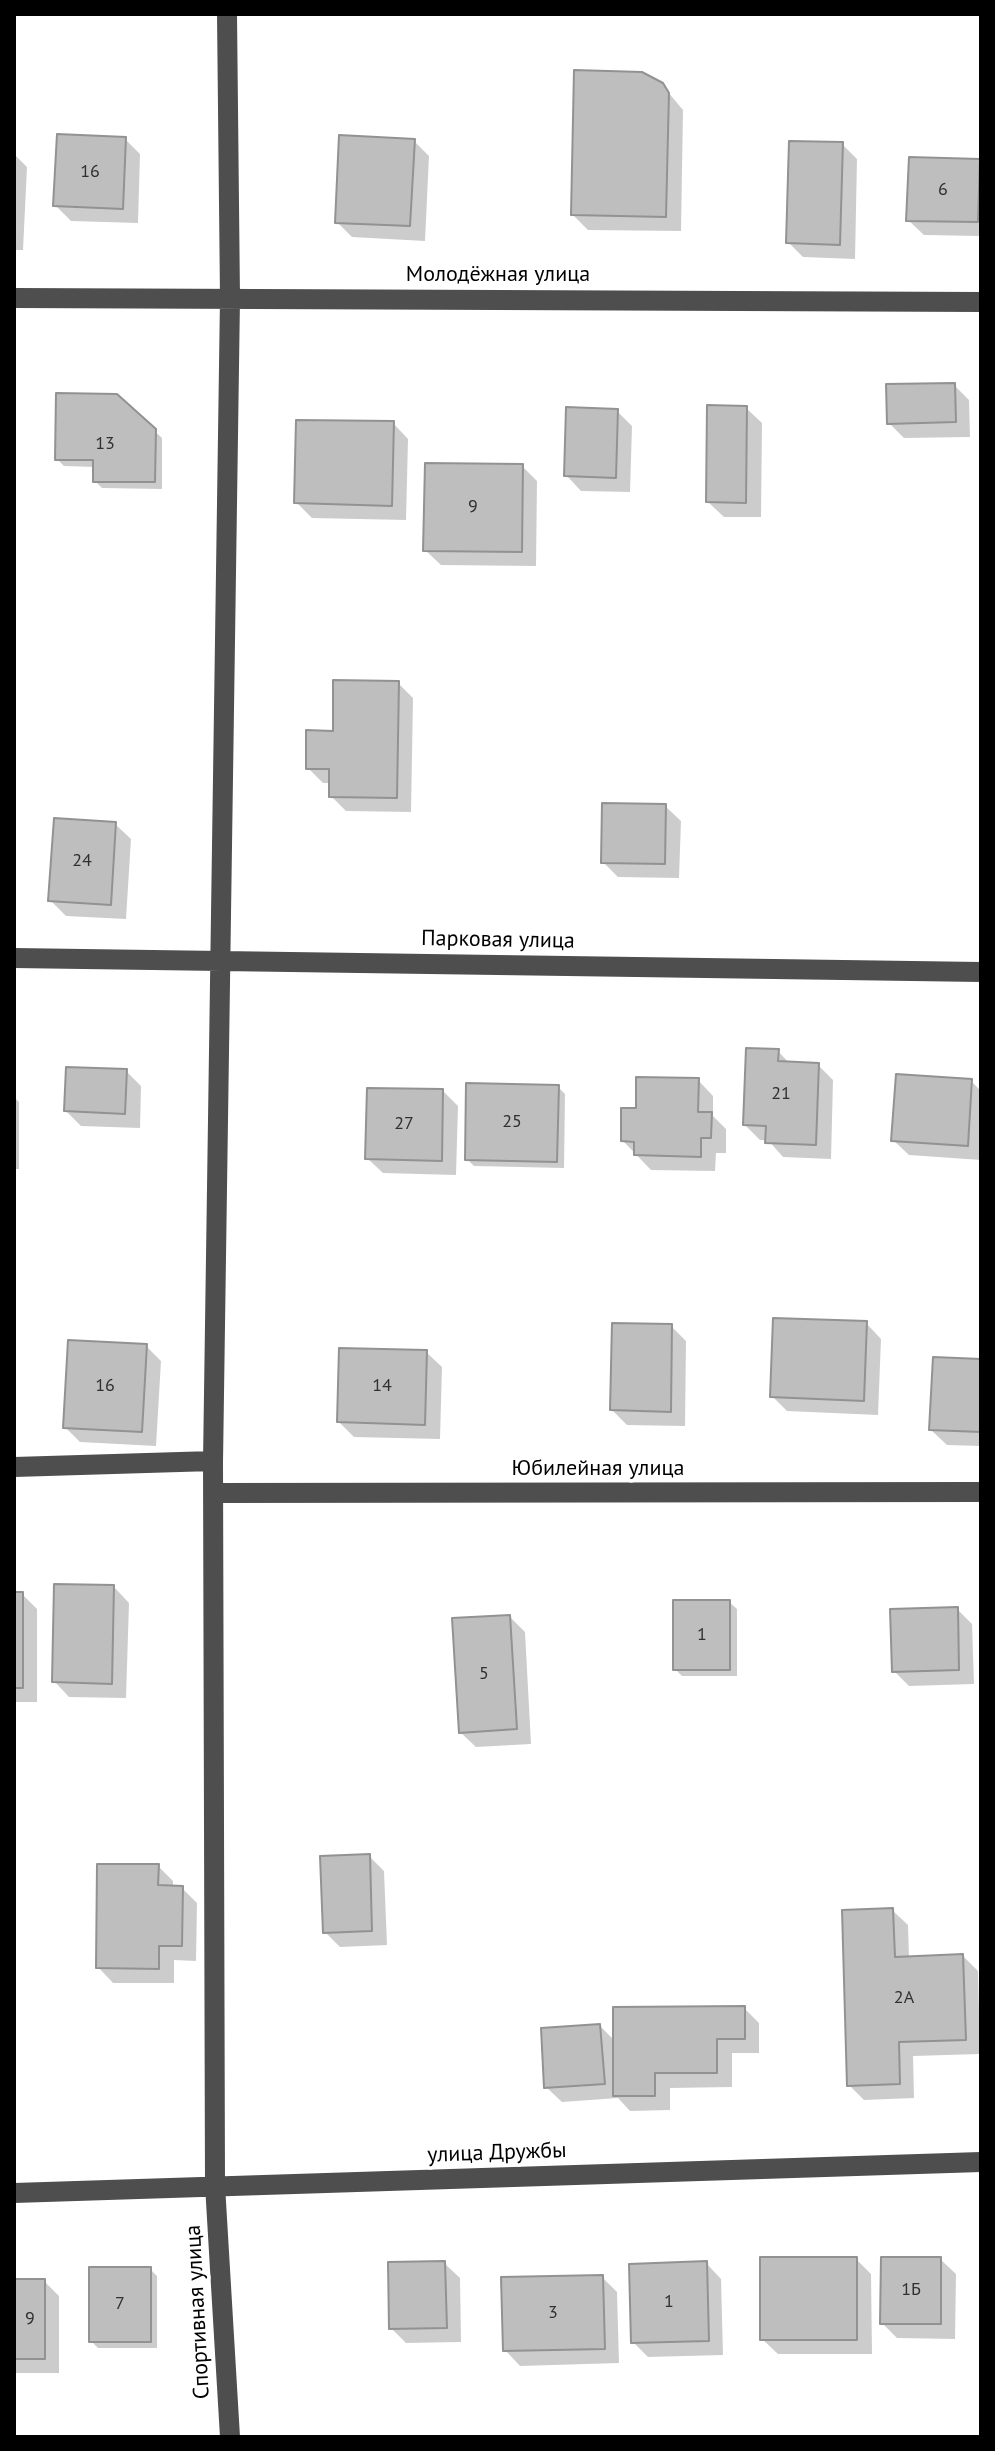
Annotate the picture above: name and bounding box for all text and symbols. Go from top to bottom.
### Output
house number: 16 [80,161,100,183]
house number: 6 [938,179,948,201]
street label: Молодёжная улица [406,262,590,288]
house number: 13 [95,433,115,455]
house number: 9 [468,496,478,518]
house number: 24 [72,850,92,872]
street label: Парковая улица [421,925,575,955]
house number: 21 [771,1083,791,1105]
house number: 25 [502,1111,522,1133]
house number: 27 [394,1113,414,1135]
house number: 16 [95,1375,115,1397]
house number: 14 [372,1375,392,1397]
street label: Юбилейная улица [512,1456,684,1482]
house number: 1 [697,1624,707,1646]
house number: 5 [479,1663,489,1685]
house number: 2А [894,1987,914,2009]
street label: улица Дружбы [427,2137,567,2169]
street label: Спортивная улица [180,2224,216,2400]
house number: 1Б [901,2279,921,2301]
house number: 1 [664,2291,674,2313]
house number: 7 [115,2293,125,2315]
house number: 3 [548,2302,558,2324]
house number: 9 [25,2308,35,2330]

